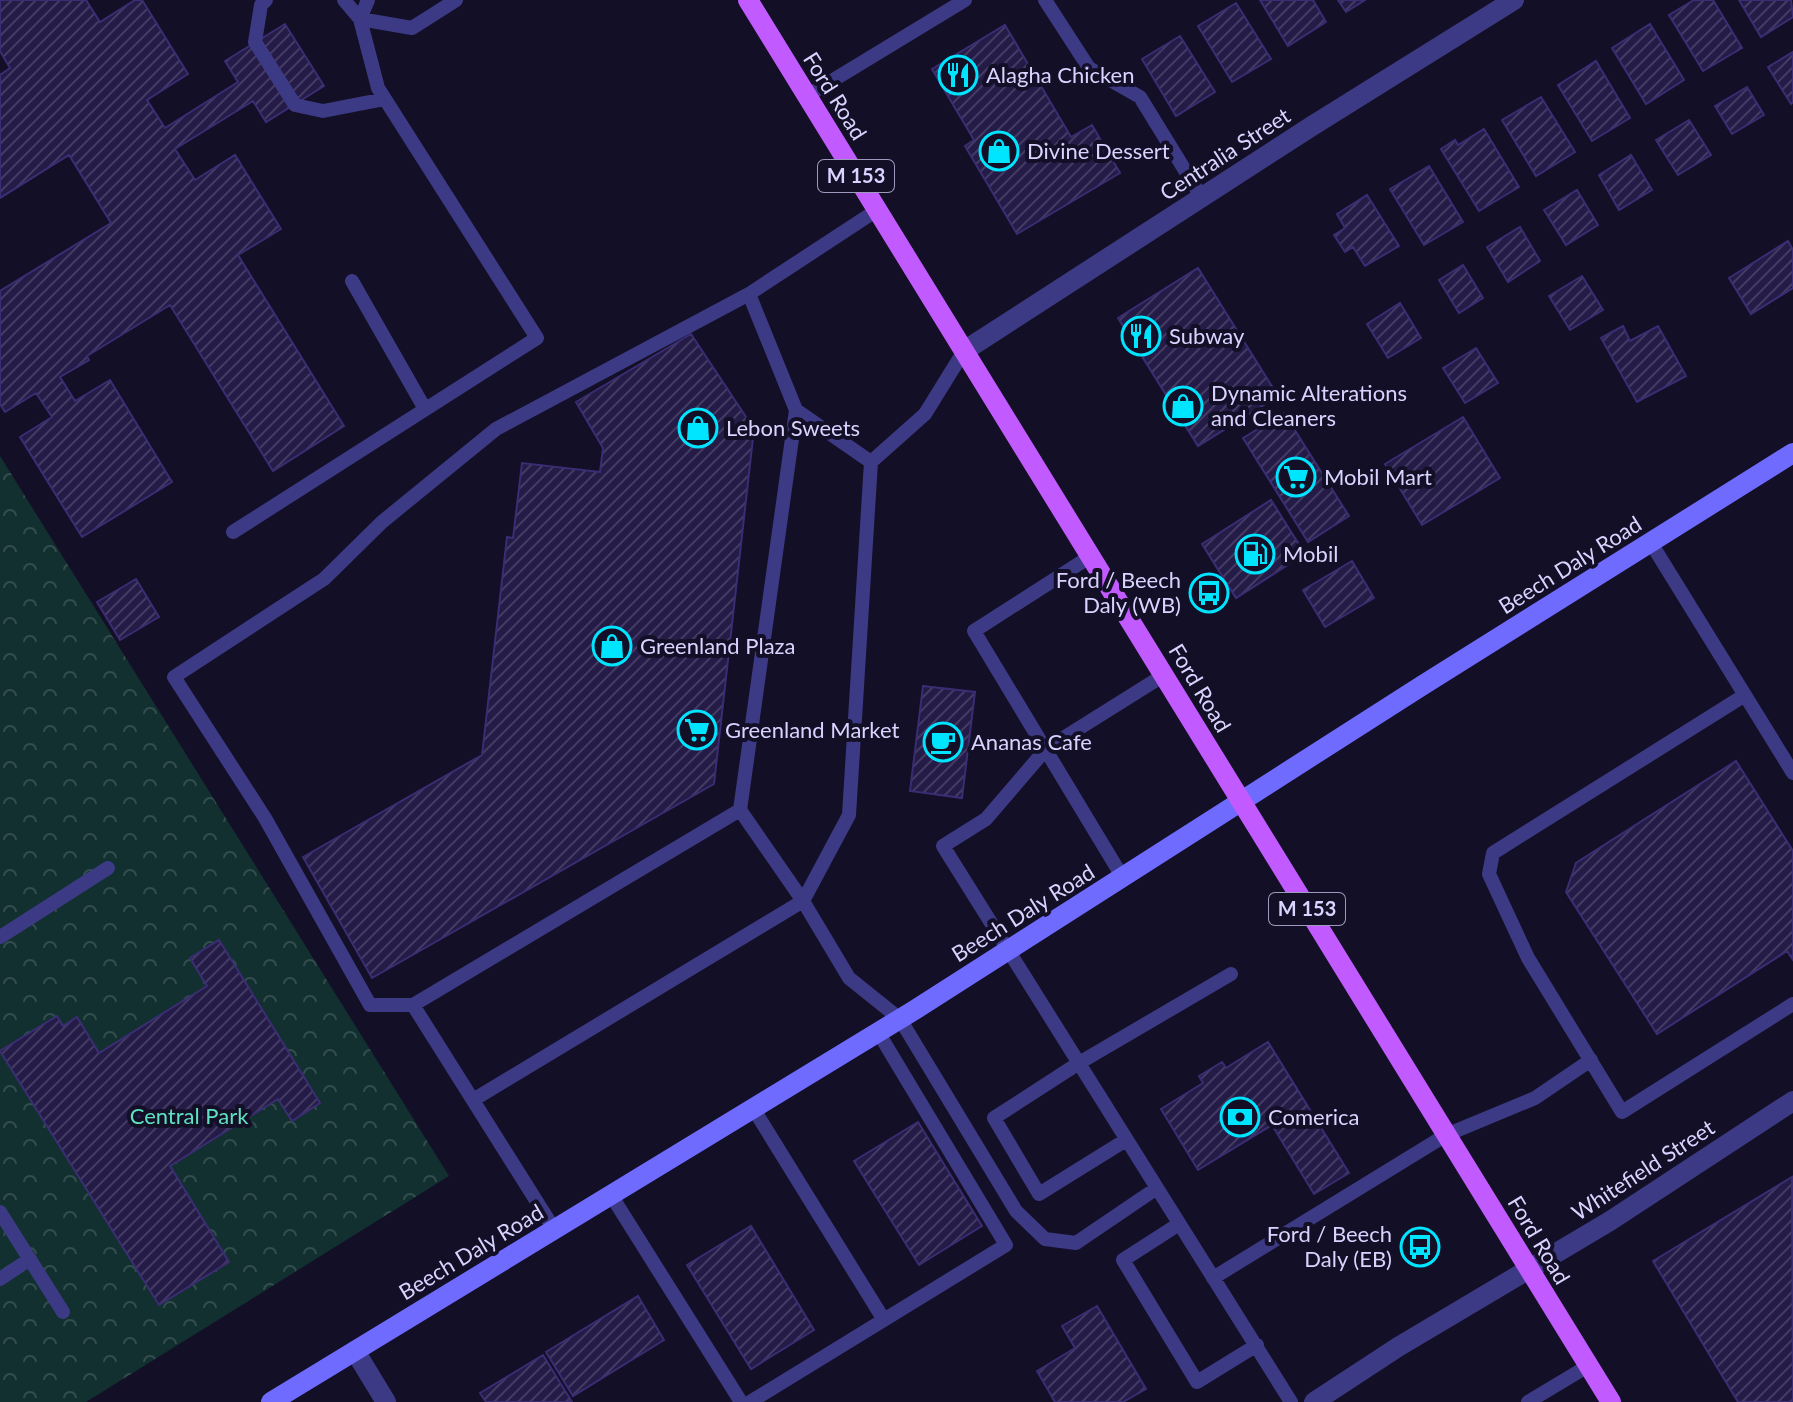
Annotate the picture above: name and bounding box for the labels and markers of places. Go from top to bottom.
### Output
restaurant icon: Alagha Chicken [937,54,979,96]
place label: Alagha Chicken [986,61,1134,88]
shop icon: Divine Dessert [978,130,1020,172]
place label: Divine Dessert [1027,137,1170,164]
restaurant icon: Subway [1120,315,1162,357]
place label: Subway [1169,322,1245,349]
place label: Dynamic Alterations and Cleaners [1211,379,1407,431]
shop icon: Dynamic Alterations and Cleaners [1162,385,1204,427]
shop icon: Lebon Sweets [677,407,719,449]
place label: Lebon Sweets [726,414,860,441]
supermarket icon: Mobil Mart [1275,456,1317,498]
place label: Mobil Mart [1324,463,1432,490]
fuel station icon: Mobil [1234,533,1276,575]
place label: Mobil [1283,540,1338,567]
place label: Ford / Beech Daly (WB) [1056,566,1181,618]
bus stop icon: Ford / Beech Daly (WB) [1188,572,1230,614]
shop icon: Greenland Plaza [591,625,633,667]
place label: Greenland Plaza [640,632,795,659]
supermarket icon: Greenland Market [676,709,718,751]
place label: Greenland Market [725,716,899,743]
cafe icon: Ananas Cafe [922,721,964,763]
place label: Ananas Cafe [971,728,1092,755]
bank icon: Comerica [1219,1096,1261,1138]
place label: Comerica [1268,1103,1359,1130]
place label: Ford / Beech Daly (EB) [1267,1220,1392,1272]
bus stop icon: Ford / Beech Daly (EB) [1399,1226,1441,1268]

